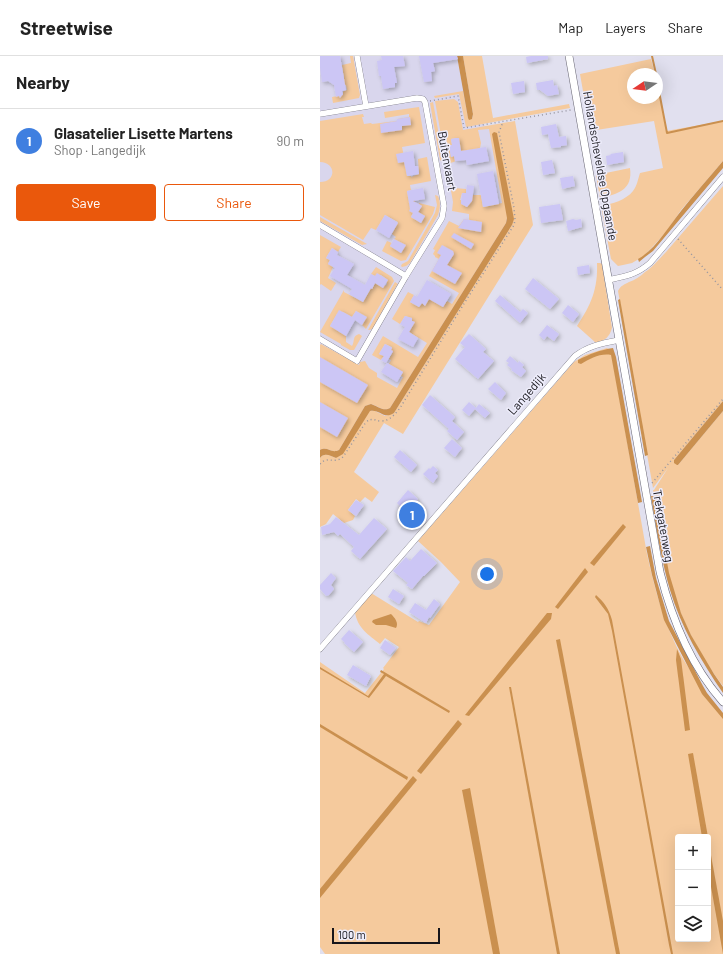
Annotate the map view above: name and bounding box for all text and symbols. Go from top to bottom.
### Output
text: Streetwise [20,16,113,39]
text: Map [558,19,583,36]
text: Layers [605,19,646,36]
text: Share [668,19,703,36]
north arrow [627,68,663,104]
text: Nearby [16,72,70,92]
street label: Hollandscheveldse Opgaande [581,90,621,242]
text: Glasatelier Lisette Martens [54,124,233,142]
street label: Buitenvaart [436,130,460,192]
text: 1 [27,133,31,149]
text: 90 m [277,133,304,149]
text: Shop · Langedijk [54,142,146,158]
button: Save [16,184,156,221]
button: Share [164,184,304,221]
street label: Langedijk [504,370,548,417]
street label: Trekgatenweg [651,488,677,563]
pin: 1 [399,500,425,530]
your location [477,564,497,584]
map controls [675,834,711,942]
button: + [675,834,711,870]
button: − [675,870,711,906]
button: layers [675,906,711,942]
scale bar [332,926,440,945]
text: 100 m [338,928,366,941]

